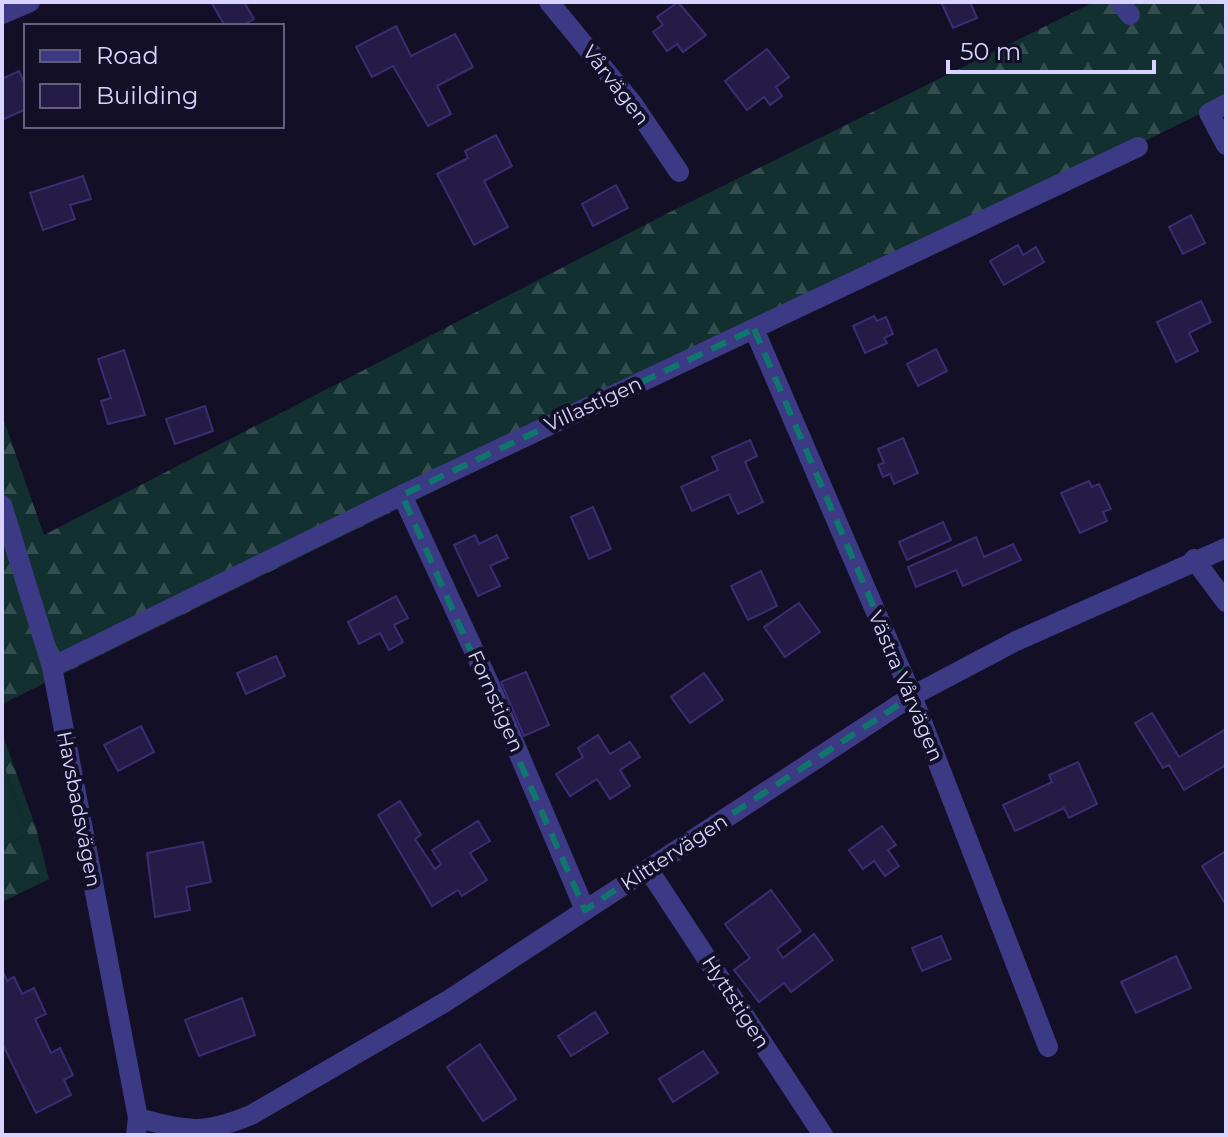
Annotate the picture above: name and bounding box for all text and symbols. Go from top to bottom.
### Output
legend [24,24,284,128]
scale bar [948,24,1154,74]
text: 50 m [960,37,1021,66]
street label: Vårvägen [577,40,655,130]
text: Road [96,41,159,70]
text: Building [96,81,199,110]
street label: Villastigen [541,371,645,437]
street label: Västra Vårvägen [863,607,949,765]
street label: Fornstigen [463,646,529,756]
street label: Havsbadsvägen [52,729,106,889]
street label: Klittervägen [616,809,732,895]
street label: Hyttstigen [697,951,775,1053]

